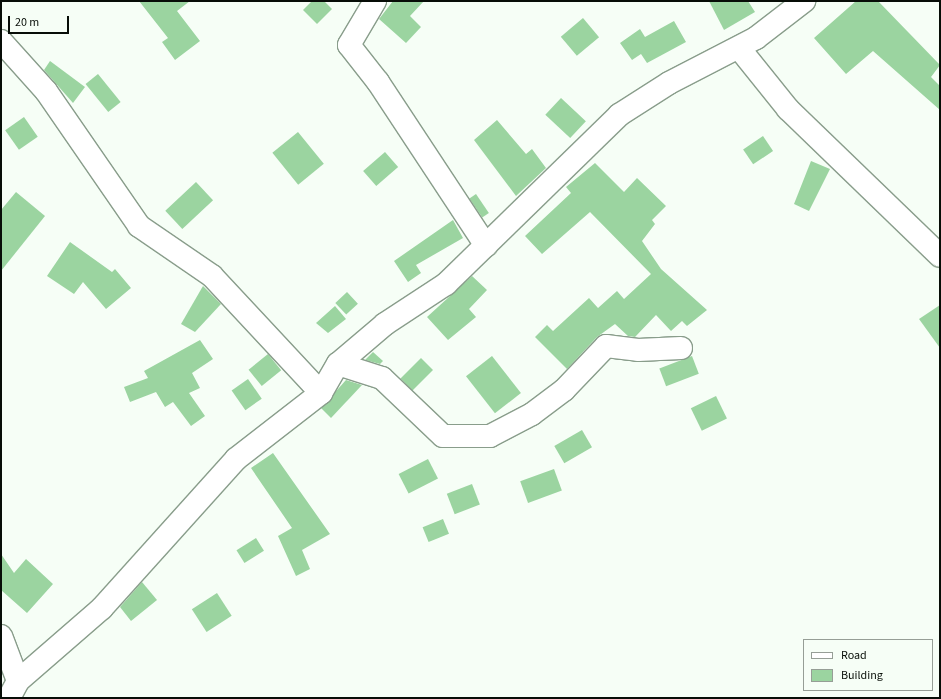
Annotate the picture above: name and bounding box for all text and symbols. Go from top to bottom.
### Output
scale bar [10,8,71,34]
text: 20 m [15,14,39,31]
legend [803,639,933,691]
text: Road [841,647,867,664]
text: Building [841,667,883,684]

